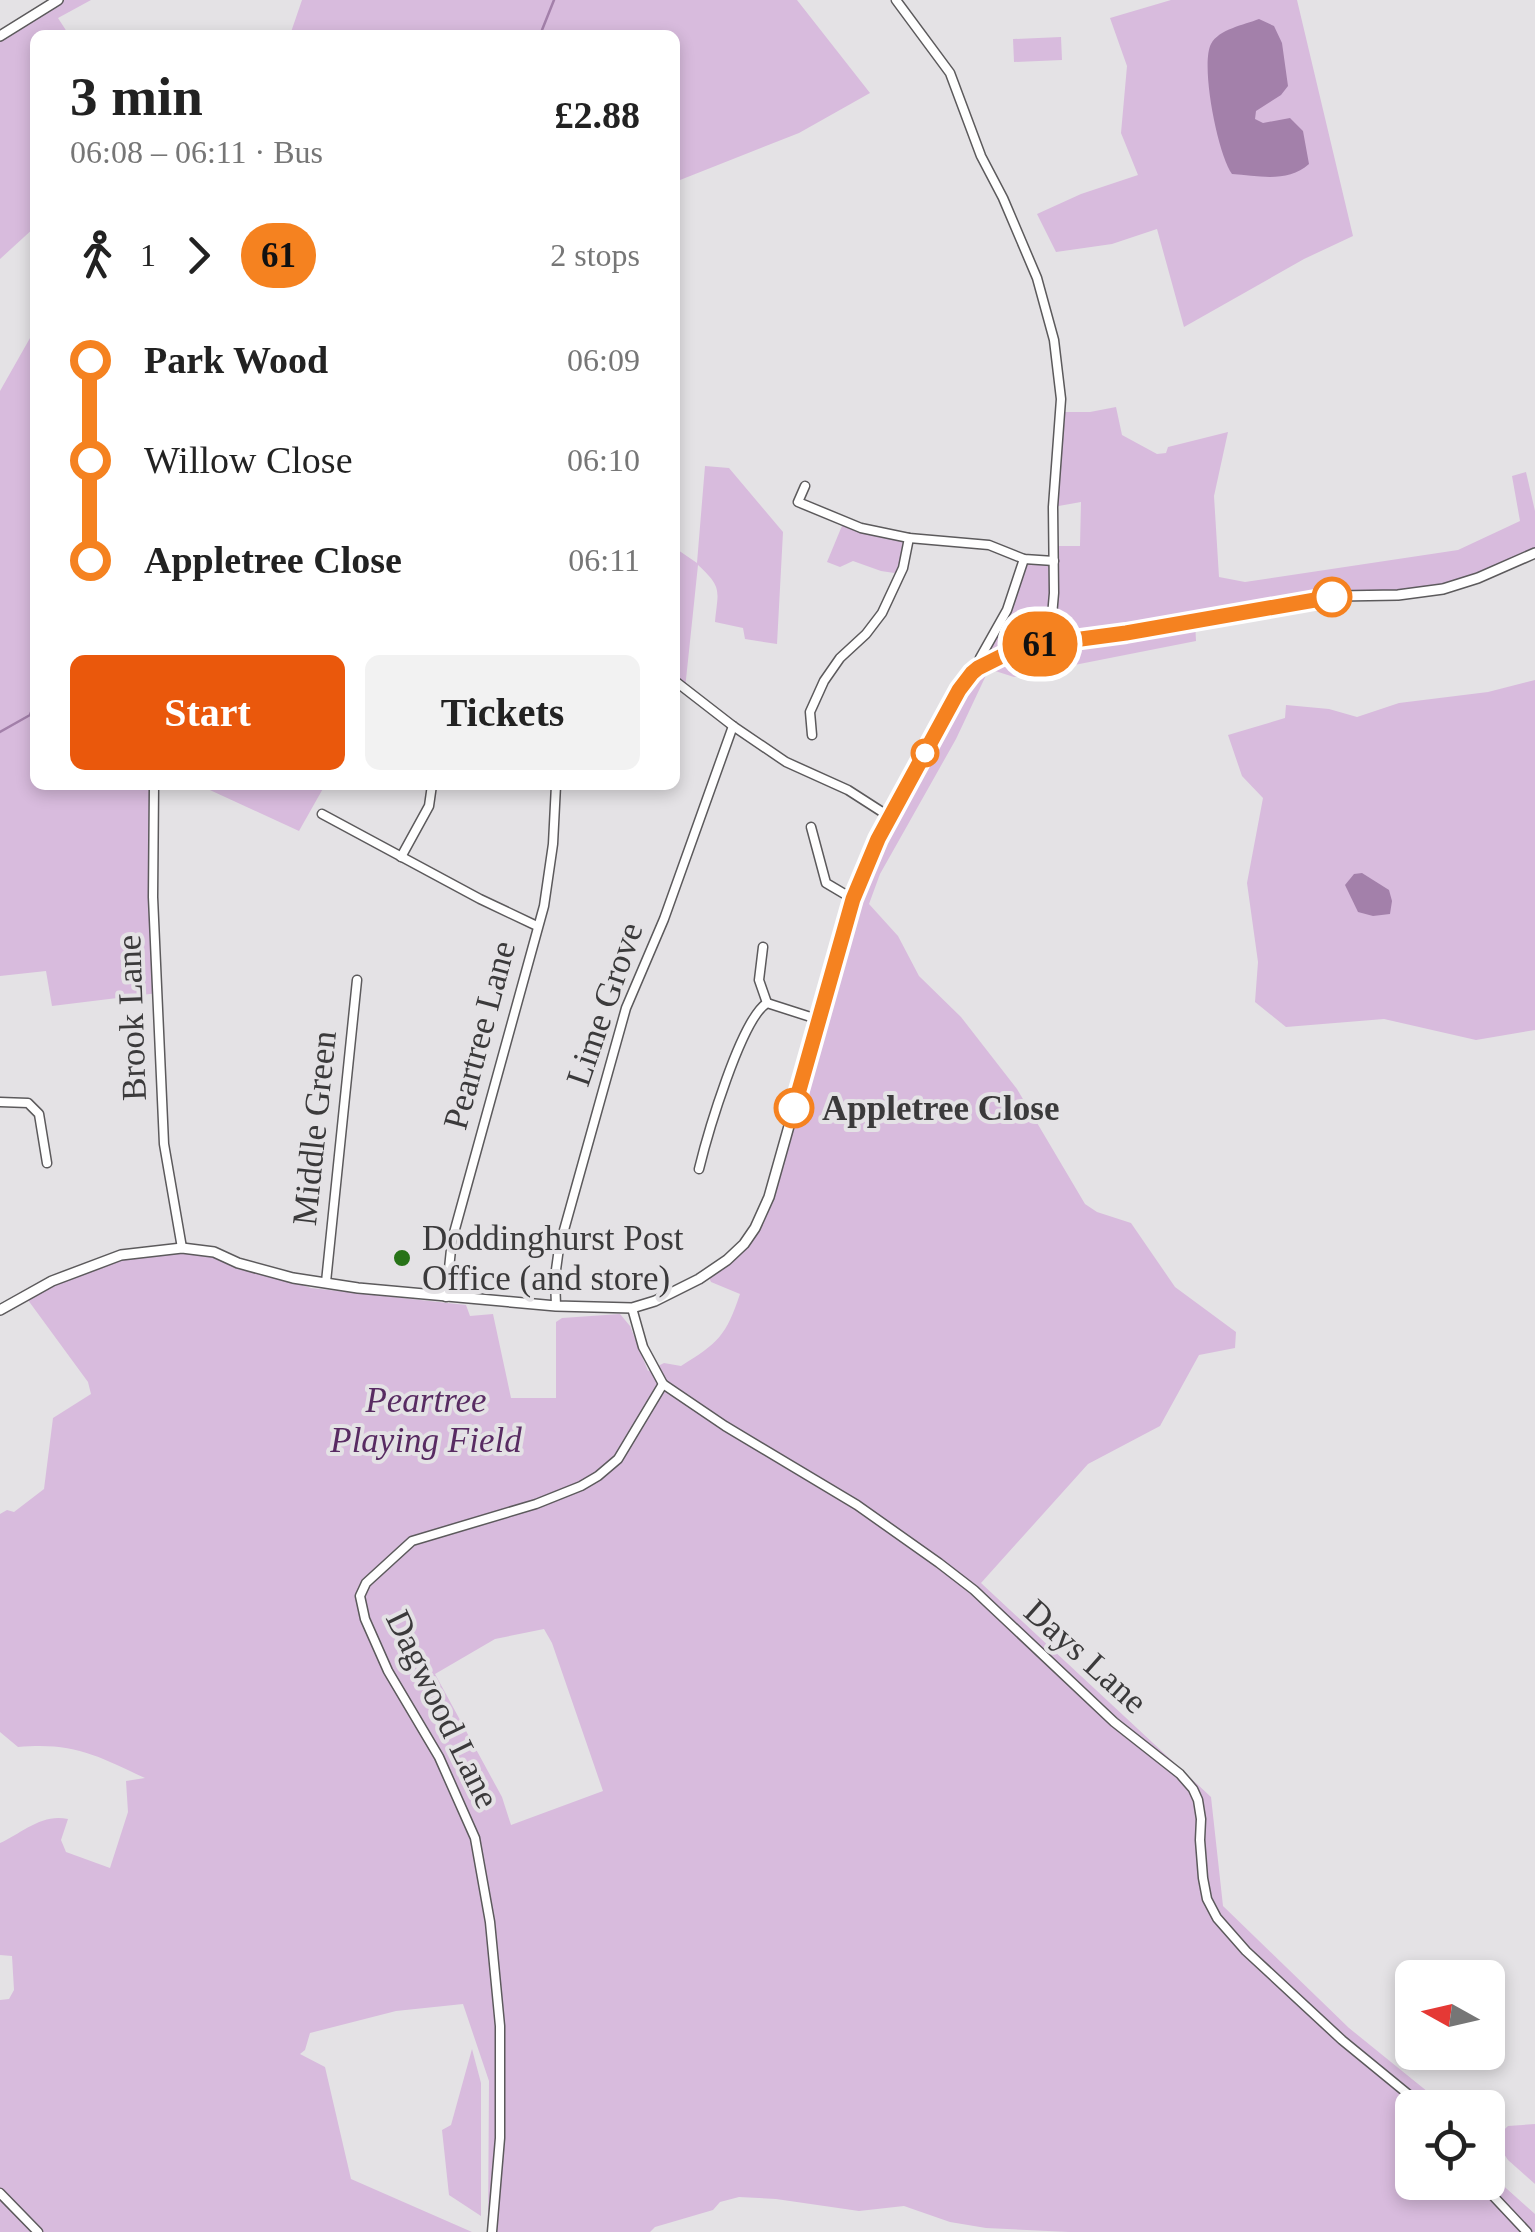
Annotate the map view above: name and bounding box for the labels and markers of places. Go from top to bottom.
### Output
unlabelled marker [1313,578,1351,616]
unlabelled marker [912,740,938,766]
marker: Appletree Close [775,1089,813,1127]
place label: Appletree Close [822,1089,1060,1128]
place label: Doddinghurst Post Office (and store) [422,1219,684,1298]
marker: Doddinghurst Post Office (and store) [391,1247,413,1269]

